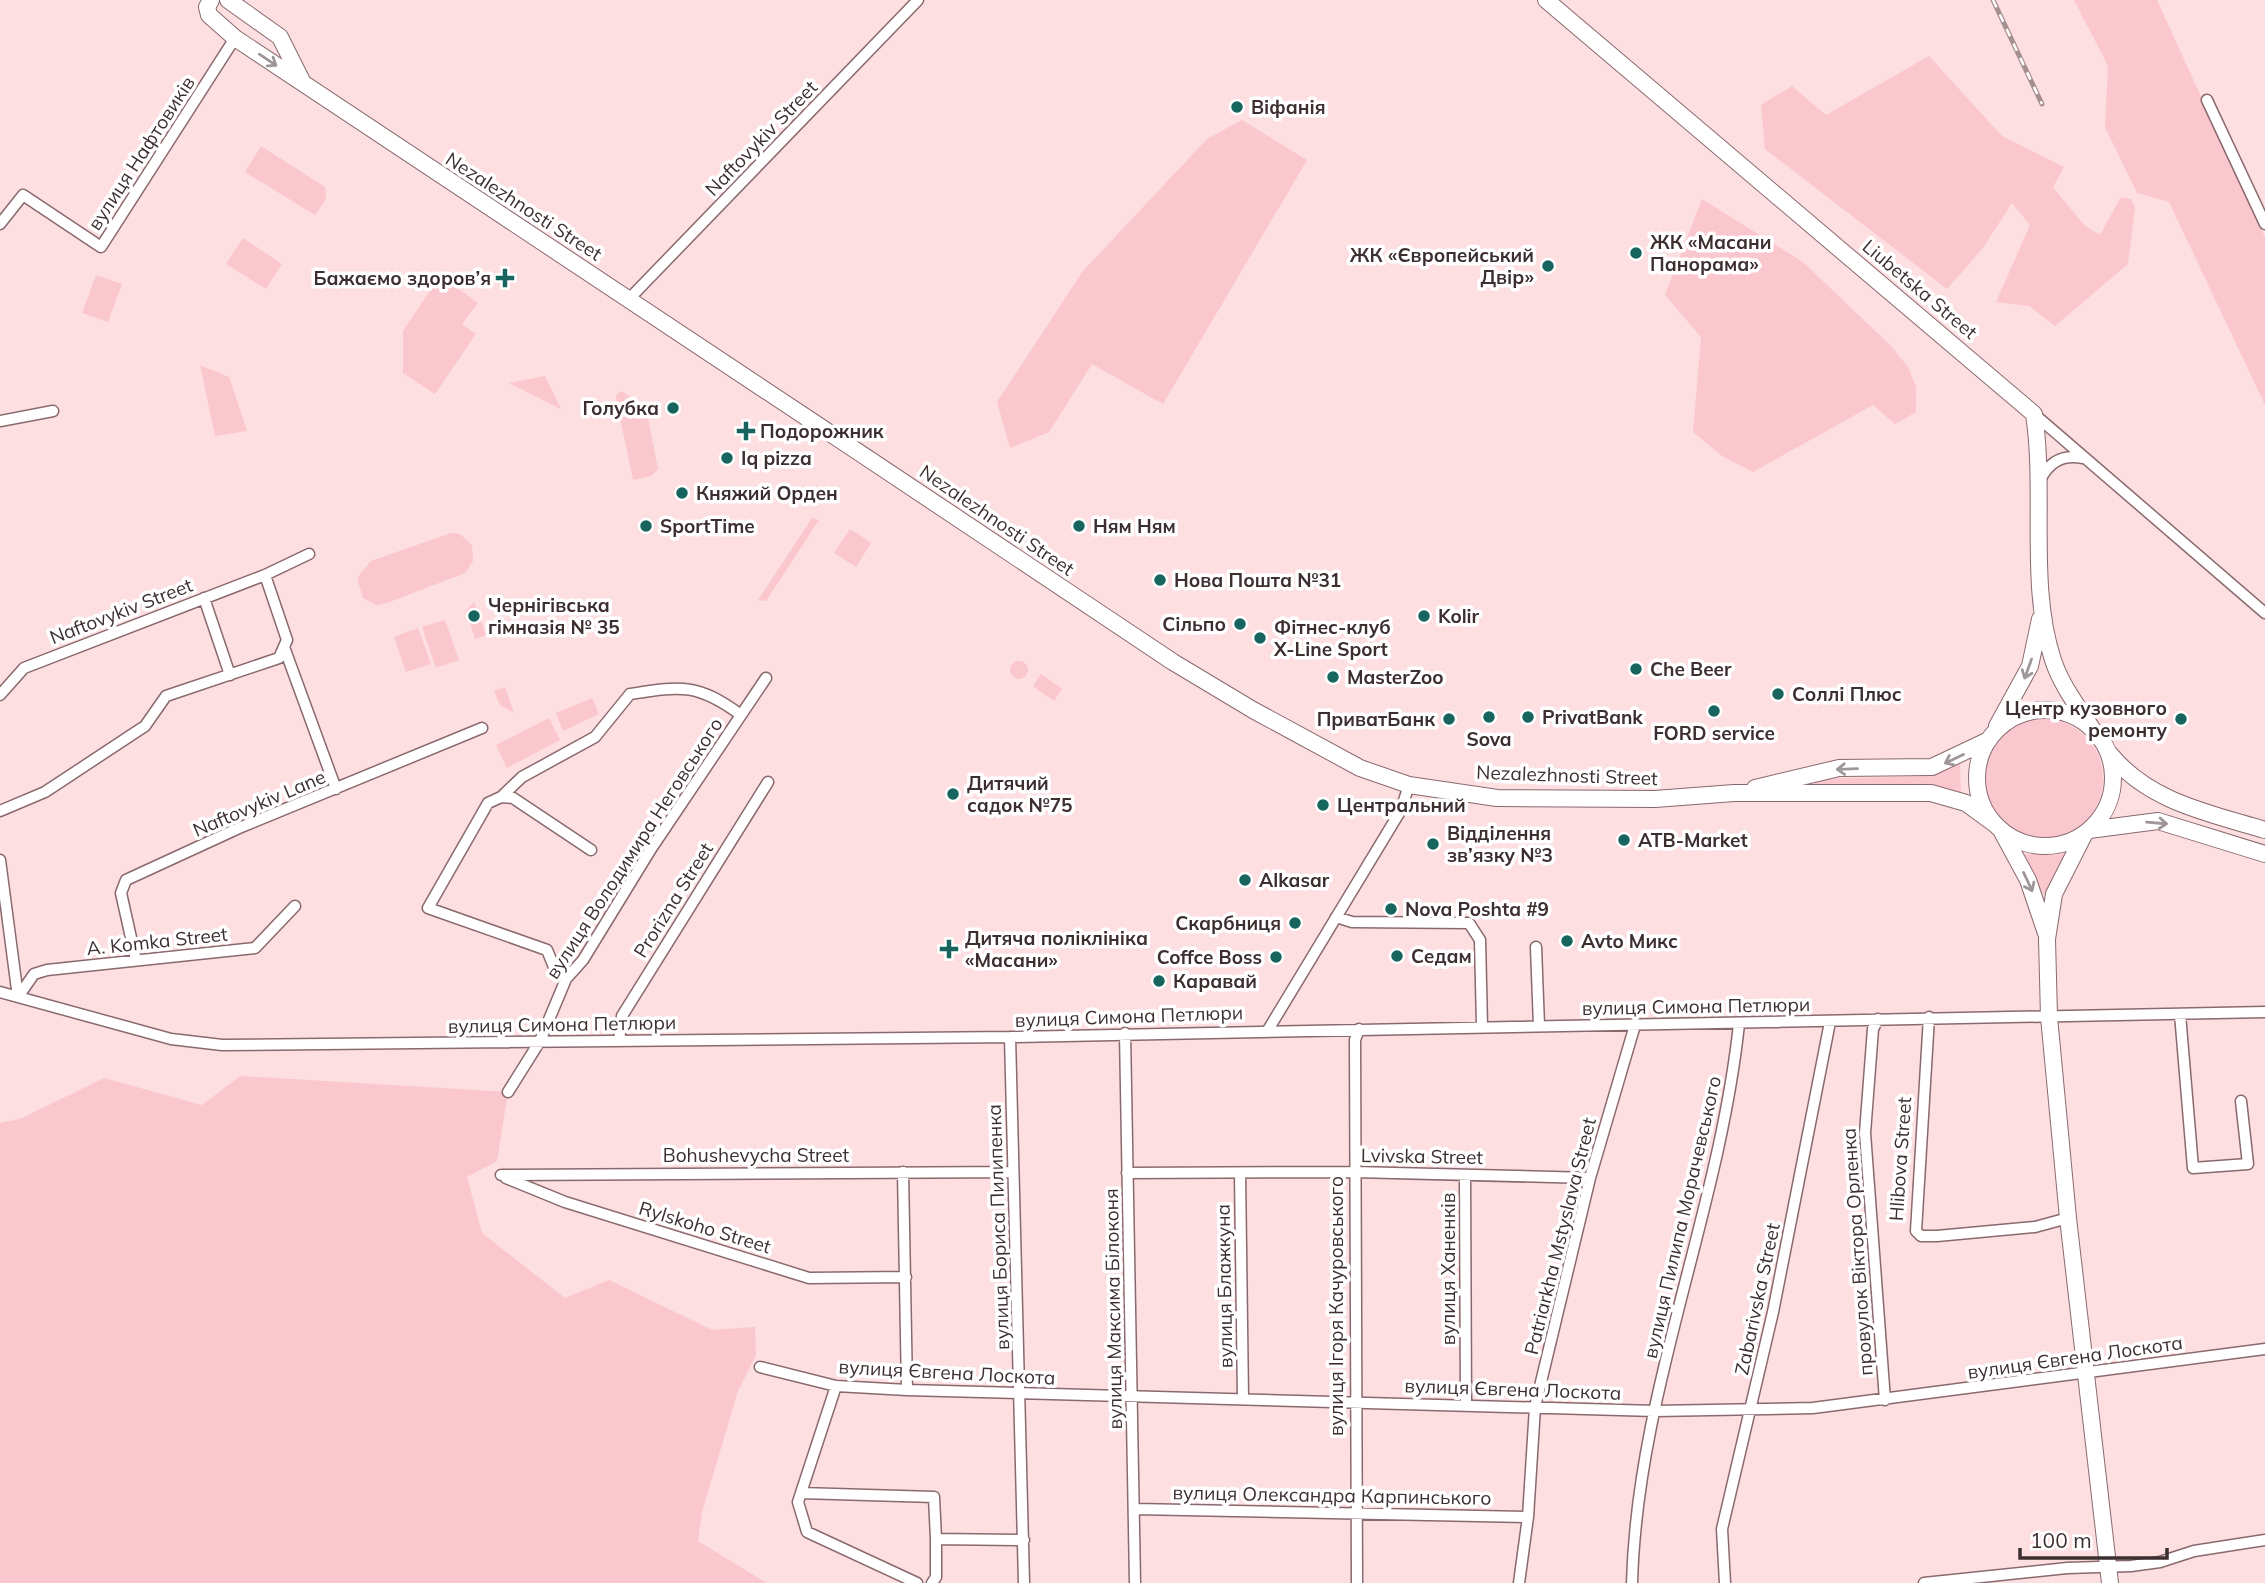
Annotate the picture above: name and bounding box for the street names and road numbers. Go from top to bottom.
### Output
street label: вулиця Нафтовиків [82,72,200,234]
street label: Naftovykiv Street [700,75,822,201]
street label: Nezalezhnosti Street [441,147,607,266]
street label: Liubetska Street [1858,234,1982,344]
street label: Nezalezhnosti Street [915,459,1079,581]
street label: Naftovykiv Street [46,573,196,649]
street label: вулиця Володимира Неговського [540,713,728,983]
street label: Nezalezhnosti Street [1476,760,1658,790]
street label: Naftovykiv Lane [189,764,329,842]
street label: Prorizna Street [628,838,718,962]
street label: A. Komka Street [85,922,229,960]
street label: вулиця Симона Петлюри [1582,992,1810,1020]
street label: вулиця Симона Петлюри [1014,1000,1244,1032]
street label: вулиця Симона Петлюри [448,1010,676,1038]
street label: вулиця Пилипа Морачевського [1638,1073,1726,1361]
street label: Hlibova Street [1884,1096,1916,1222]
street label: вулиця Бориса Пилипенка [982,1104,1014,1350]
street label: Patriarkha Mstyslava Street [1519,1115,1601,1357]
street label: провулок Віктора Орленка [1836,1127,1878,1377]
street label: Bohushevycha Street [663,1143,850,1167]
street label: Lvivska Street [1361,1143,1484,1169]
street label: вулиця Ігоря Качуровського [1324,1176,1348,1436]
street label: вулиця Максима Білоконя [1099,1188,1127,1430]
street label: вулиця Ханенків [1436,1193,1460,1345]
street label: Rylskoho Street [636,1195,774,1259]
street label: вулиця Блажкуна [1211,1204,1237,1368]
street label: Zabarivska Street [1729,1221,1785,1377]
street label: вулиця Євгена Лоскота [1966,1330,2184,1384]
street label: вулиця Євгена Лоскота [838,1354,1056,1390]
street label: вулиця Євгена Лоскота [1404,1373,1622,1405]
street label: вулиця Олександра Карпинського [1172,1480,1492,1510]

